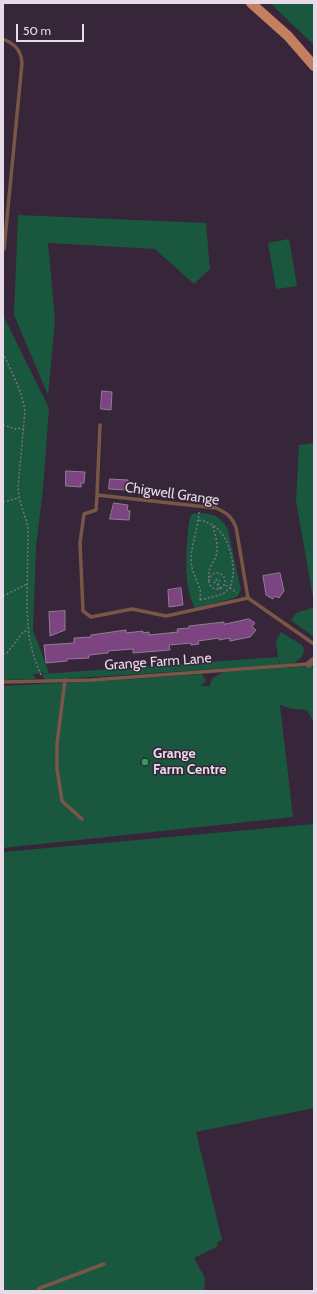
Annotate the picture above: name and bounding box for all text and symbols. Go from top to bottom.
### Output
scale bar [18,16,86,42]
text: 50 m [23,23,51,38]
street label: Chigwell Grange [124,479,220,509]
street label: Grange Farm Lane [104,650,212,674]
place label: Grange Farm Centre [153,746,226,778]
marker: Grange Farm Centre [140,757,150,767]

